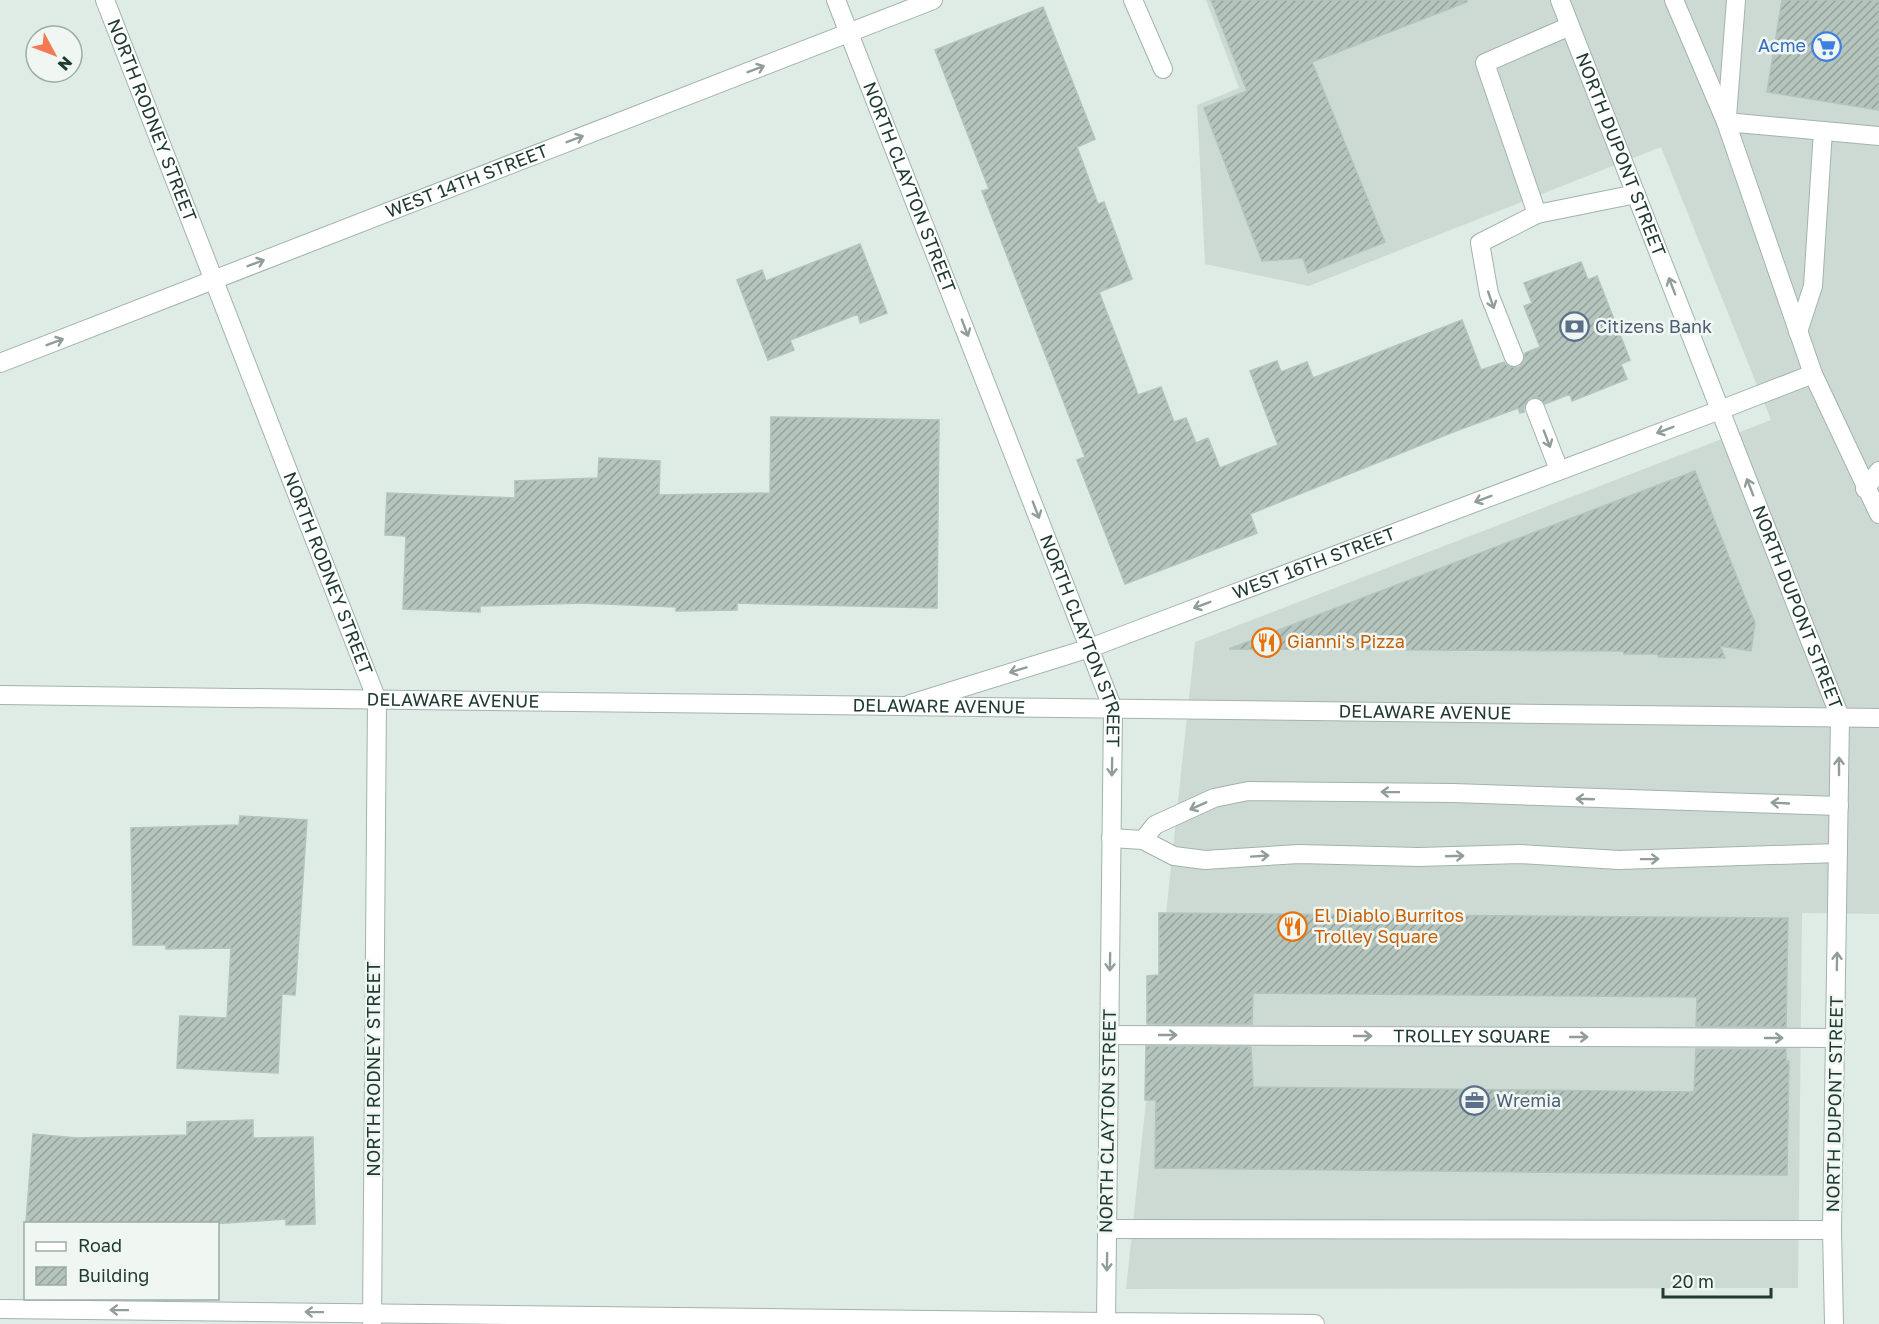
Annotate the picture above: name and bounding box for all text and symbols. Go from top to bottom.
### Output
street label: NORTH RODNEY STREET [103,15,202,224]
north arrow [24,24,84,84]
supermarket icon: Acme [1811,30,1843,62]
place label: Acme [1758,34,1806,56]
street label: NORTH DUPONT STREET [1572,49,1671,259]
text: N [54,53,77,75]
one-way arrow [747,63,765,74]
street label: NORTH CLAYTON STREET [859,78,961,295]
one-way arrow [565,133,583,144]
street label: WEST 14TH STREET [382,139,551,222]
one-way arrow [246,257,265,268]
one-way arrow [1665,277,1676,295]
one-way arrow [1487,290,1498,309]
bank icon: Citizens Bank [1558,311,1590,343]
place label: Citizens Bank [1595,315,1712,337]
one-way arrow [960,318,971,337]
one-way arrow [45,335,63,346]
one-way arrow [1656,426,1675,437]
one-way arrow [1542,429,1553,448]
street label: NORTH RODNEY STREET [279,468,378,677]
one-way arrow [1744,478,1755,497]
one-way arrow [1474,495,1493,506]
one-way arrow [1031,500,1042,519]
street label: NORTH DUPONT STREET [1748,502,1848,712]
street label: WEST 16TH STREET [1229,522,1398,603]
street label: NORTH CLAYTON STREET [1036,531,1126,747]
one-way arrow [1193,601,1212,612]
restaurant icon: Gianni's Pizza [1250,626,1282,658]
place label: Gianni's Pizza [1287,630,1405,652]
one-way arrow [1009,665,1028,676]
street label: DELAWARE AVENUE [366,687,539,712]
street label: DELAWARE AVENUE [852,693,1025,718]
street label: DELAWARE AVENUE [1338,699,1511,723]
one-way arrow [1106,757,1118,777]
one-way arrow [1833,757,1845,777]
one-way arrow [1381,786,1401,798]
one-way arrow [1576,793,1596,804]
one-way arrow [1771,798,1791,809]
one-way arrow [1189,800,1207,812]
one-way arrow [1250,851,1270,862]
one-way arrow [1445,851,1465,862]
one-way arrow [1639,853,1659,865]
place label: El Diablo Burritos Trolley Square [1314,904,1464,947]
restaurant icon: El Diablo Burritos Trolley Square [1277,910,1309,942]
one-way arrow [1104,952,1116,972]
one-way arrow [1831,952,1843,972]
street label: NORTH RODNEY STREET [362,961,384,1177]
street label: NORTH DUPONT STREET [1821,995,1847,1212]
street label: NORTH CLAYTON STREET [1094,1009,1120,1233]
street label: TROLLEY SQUARE [1393,1024,1551,1047]
one-way arrow [1157,1029,1177,1041]
one-way arrow [1352,1030,1372,1042]
one-way arrow [1568,1031,1588,1043]
one-way arrow [1763,1032,1783,1044]
office icon: Wremia [1459,1085,1491,1117]
place label: Wremia [1496,1089,1561,1111]
legend [24,1222,219,1300]
text: Road [78,1234,122,1256]
one-way arrow [1101,1252,1113,1272]
scale bar [1663,1261,1771,1299]
text: Building [78,1264,149,1286]
text: 20 m [1672,1270,1714,1292]
one-way arrow [109,1304,129,1316]
one-way arrow [304,1307,324,1318]

